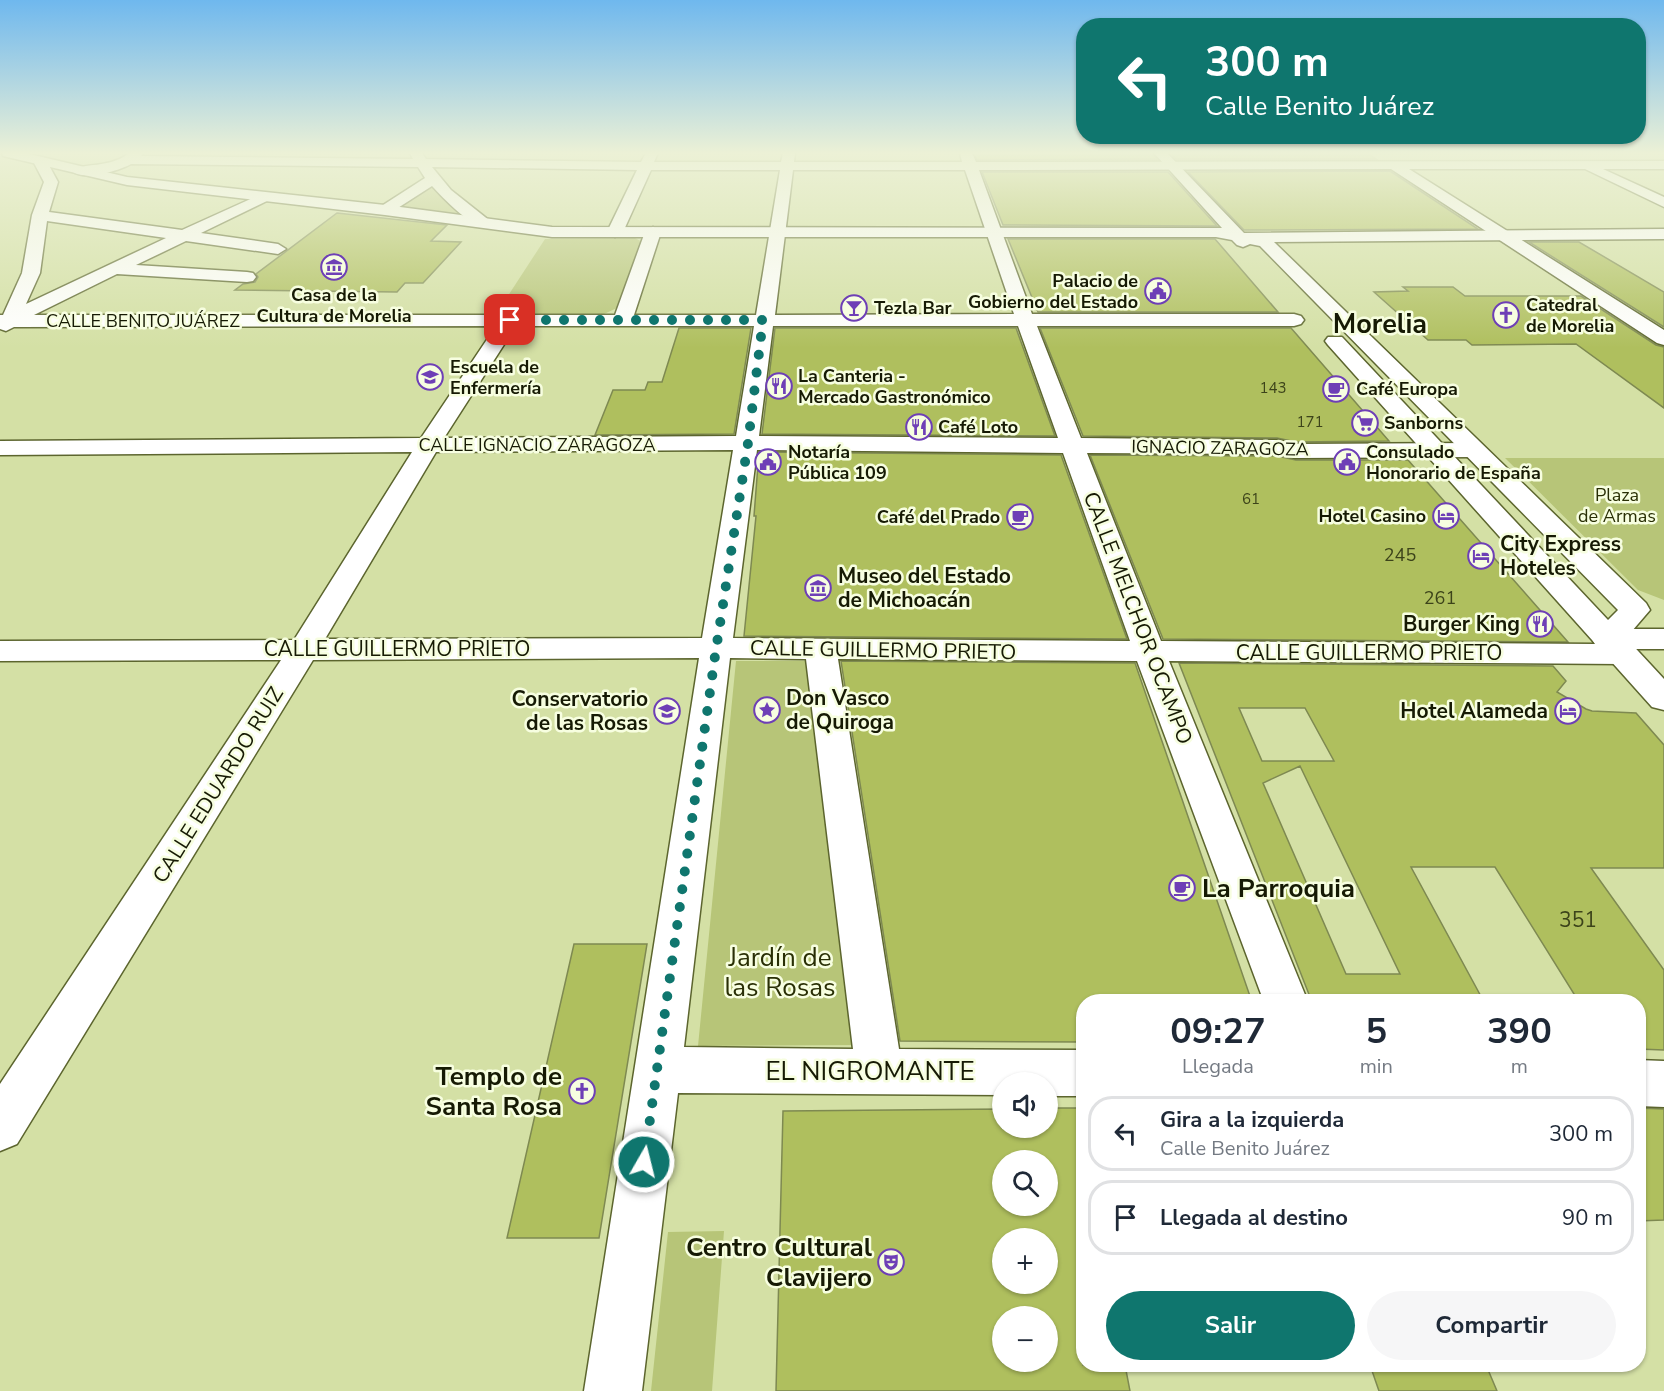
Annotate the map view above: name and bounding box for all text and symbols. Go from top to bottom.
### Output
text: 300 m [1205,34,1329,91]
icon: left [1106,42,1184,120]
text: Calle Benito Juárez [1205,88,1434,125]
museum icon: Casa de la Cultura de Morelia [319,252,349,282]
place label: Palacio de Gobierno del Estado [968,269,1138,314]
public building icon: Palacio de Gobierno del Estado [1143,276,1173,306]
place label: Casa de la Cultura de Morelia [256,283,412,328]
bar icon: Tezla Bar [839,293,869,323]
place label: Catedral de Morelia [1526,293,1614,338]
pin [484,294,535,345]
place label: Tezla Bar [874,296,952,320]
church icon: Catedral de Morelia [1491,300,1521,330]
icon: arrive [493,303,526,336]
district label: Morelia [1333,306,1427,343]
street label: CALLE BENITO JUÁREZ [46,309,240,333]
place label: Escuela de Enfermería [450,355,541,400]
school or university icon: Escuela de Enfermería [415,362,445,392]
place label: La Canteria - Mercado Gastronómico [798,364,991,409]
restaurant icon: La Canteria - Mercado Gastronómico [764,371,794,401]
cafe icon: Café Europa [1321,374,1351,404]
place label: Café Europa [1356,377,1458,401]
house number: 143 [1259,378,1287,398]
supermarket icon: Sanborns [1350,408,1380,438]
place label: Sanborns [1384,411,1463,435]
restaurant icon: Café Loto [904,412,934,442]
house number: 171 [1296,412,1324,432]
place label: Café Loto [938,415,1018,439]
street label: CALLE IGNACIO ZARAGOZA [418,433,656,457]
street label: IGNACIO ZARAGOZA [1131,434,1309,462]
place label: Notaría Pública 109 [788,440,887,485]
place label: Consulado Honorario de España [1366,440,1541,485]
public building icon: Notaría Pública 109 [753,447,783,477]
public building icon: Consulado Honorario de España [1332,447,1362,477]
park label: Plaza de Armas [1578,483,1656,528]
street label: CALLE MELCHOR OCAMPO [1077,488,1199,748]
house number: 61 [1242,489,1260,509]
hotel icon: Hotel Casino [1431,501,1461,531]
cafe icon: Café del Prado [1005,502,1035,532]
place label: Hotel Casino [1319,504,1426,528]
place label: Café del Prado [877,505,1000,529]
place label: City Express Hoteles [1500,530,1621,582]
hotel icon: City Express Hoteles [1466,541,1496,571]
house number: 245 [1384,543,1416,567]
place label: Museo del Estado de Michoacán [838,562,1011,614]
museum icon: Museo del Estado de Michoacán [803,573,833,603]
house number: 261 [1424,586,1456,610]
restaurant icon: Burger King [1525,609,1555,639]
place label: Burger King [1403,610,1520,638]
street label: CALLE GUILLERMO PRIETO [750,634,1016,666]
street label: CALLE GUILLERMO PRIETO [264,635,530,663]
street label: CALLE GUILLERMO PRIETO [1236,639,1502,667]
street label: CALLE EDUARDO RUIZ [146,682,290,888]
place label: Don Vasco de Quiroga [786,684,894,736]
place label: Conservatorio de las Rosas [512,685,648,737]
place icon: Don Vasco de Quiroga [752,695,782,725]
school or university icon: Conservatorio de las Rosas [652,696,682,726]
hotel icon: Hotel Alameda [1553,696,1583,726]
place label: Hotel Alameda [1400,697,1548,725]
place label: La Parroquia [1202,871,1355,906]
cafe icon: La Parroquia [1167,873,1197,903]
house number: 351 [1559,906,1597,934]
park label: Jardín de las Rosas [724,940,836,1005]
text: 09:27 [1170,1007,1266,1056]
text: 5 [1365,1007,1387,1056]
text: 390 [1487,1007,1552,1056]
text: Llegada [1182,1053,1254,1080]
text: min [1360,1053,1393,1080]
text: m [1511,1053,1528,1080]
street label: EL NIGROMANTE [765,1054,975,1089]
place label: Templo de Santa Rosa [426,1059,562,1124]
map controls [992,1072,1058,1372]
button: sound [992,1072,1058,1138]
church icon: Templo de Santa Rosa [567,1076,597,1106]
text: Gira a la izquierda [1160,1105,1344,1135]
icon: left [1109,1117,1142,1150]
text: 300 m [1549,1119,1613,1149]
position arrow [612,1130,676,1194]
text: Calle Benito Juárez [1160,1135,1330,1162]
button: search [992,1150,1058,1216]
icon: arrive [1109,1201,1142,1234]
text: Llegada al destino [1160,1203,1348,1233]
text: 90 m [1562,1203,1613,1233]
button: + [992,1228,1058,1294]
place label: Centro Cultural Clavijero [686,1230,873,1295]
theatre icon: Centro Cultural Clavijero [876,1247,906,1277]
button: Salir [1106,1291,1355,1360]
button: Compartir [1367,1291,1616,1360]
button: − [992,1306,1058,1372]

